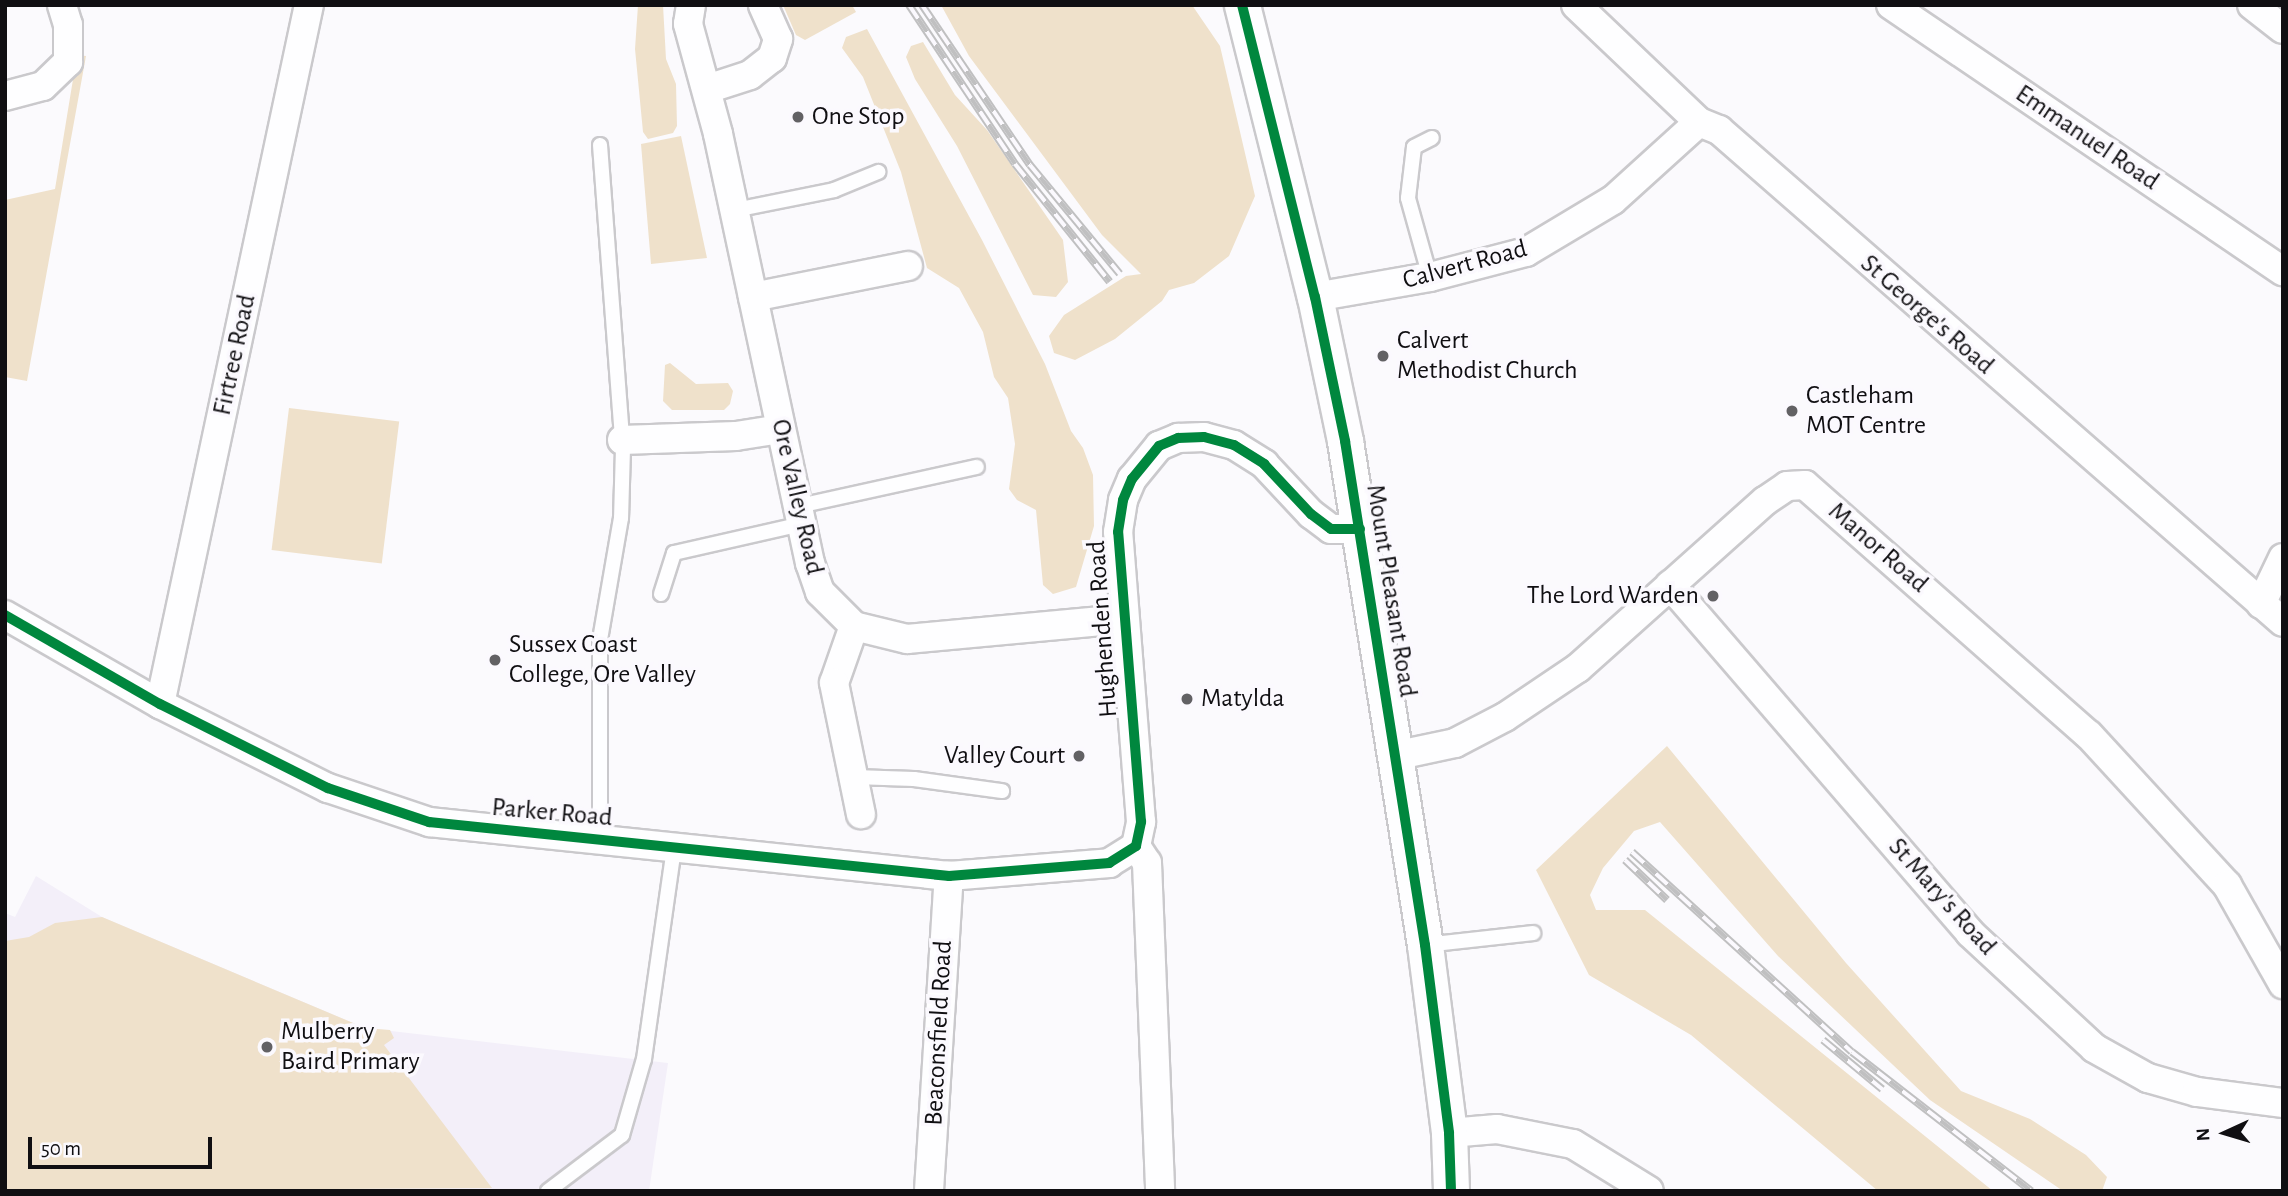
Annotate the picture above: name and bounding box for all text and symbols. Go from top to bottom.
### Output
street label: Emmanuel Road [2009,79,2165,197]
place label: One Stop [812,101,904,133]
marker: One Stop [790,109,806,125]
street label: Calvert Road [1400,233,1530,297]
street label: St George's Road [1854,249,2000,381]
street label: Firtree Road [207,292,263,418]
place label: Calvert Methodist Church [1397,325,1577,386]
marker: Calvert Methodist Church [1375,348,1391,364]
place label: Castleham MOT Centre [1806,380,1926,442]
marker: Castleham MOT Centre [1784,403,1800,419]
street label: Ore Valley Road [764,416,830,578]
street label: Mount Pleasant Road [1359,482,1423,700]
street label: Manor Road [1822,496,1934,600]
street label: Hughenden Road [1081,540,1125,718]
place label: The Lord Warden [1527,580,1699,612]
marker: The Lord Warden [1705,588,1721,604]
place label: Sussex Coast College, Ore Valley [509,629,696,690]
marker: Sussex Coast College, Ore Valley [487,652,503,668]
place label: Matylda [1201,683,1285,715]
marker: Matylda [1179,691,1195,707]
place label: Valley Court [944,740,1065,772]
marker: Valley Court [1071,748,1087,764]
street label: Parker Road [490,792,614,834]
street label: St Mary's Road [1881,832,2003,962]
street label: Beaconsfield Road [919,940,959,1126]
place label: Mulberry Baird Primary [281,1016,420,1078]
marker: Mulberry Baird Primary [259,1039,275,1055]
north arrow [2190,1098,2260,1168]
scale bar [32,1122,215,1166]
text: N [2194,1127,2213,1142]
text: 50 m [41,1138,81,1159]

